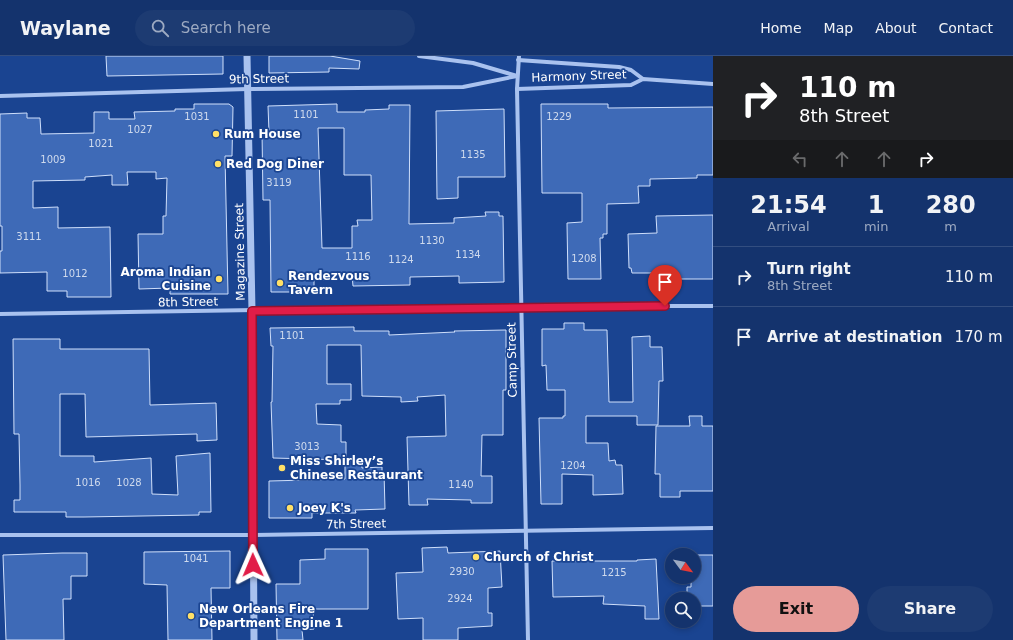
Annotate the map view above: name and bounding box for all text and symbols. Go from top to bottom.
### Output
search box [135,10,415,46]
text: Waylane [20,17,111,39]
icon: search [149,17,171,39]
text: Search here [181,19,271,37]
text: Home [760,20,802,36]
text: Map [824,20,853,36]
text: About [875,20,917,36]
text: Contact [939,20,993,36]
street label: Harmony Street [531,67,627,85]
street label: 9th Street [229,71,290,87]
text: 110 m [799,71,896,104]
icon: right [733,72,785,124]
text: 8th Street [799,105,889,126]
house number: 1101 [293,109,319,120]
house number: 1031 [184,111,210,122]
house number: 1229 [546,111,572,122]
house number: 1027 [127,124,153,135]
place label: Rum House [224,127,301,141]
marker: Rum House [211,129,221,139]
house number: 1021 [88,138,114,149]
icon: left [789,148,811,170]
icon: ahead [831,148,853,170]
icon: ahead [873,148,895,170]
icon: right [915,148,937,170]
house number: 1135 [460,149,486,160]
house number: 1009 [40,154,66,165]
place label: Red Dog Diner [226,157,324,171]
marker: Red Dog Diner [213,159,223,169]
house number: 3119 [266,177,292,188]
text: 21:54 [750,191,827,219]
text: 1 [868,191,884,219]
text: 280 [926,191,976,219]
street label: Magazine Street [232,203,248,301]
text: Arrival [767,219,810,234]
text: min [864,219,888,234]
text: m [944,219,957,234]
house number: 3111 [16,231,42,242]
house number: 1130 [419,235,445,246]
house number: 1134 [455,249,481,260]
house number: 1116 [345,251,371,262]
house number: 1208 [571,253,597,264]
house number: 1124 [388,254,414,265]
text: Turn right [767,260,851,278]
place label: Aroma Indian Cuisine [120,265,211,293]
pin [648,265,682,306]
icon: right [733,266,755,288]
house number: 1012 [62,268,88,279]
text: 110 m [945,268,993,286]
place label: Rendezvous Tavern [288,269,369,297]
icon: arrive [654,271,676,293]
marker: Aroma Indian Cuisine [214,274,224,284]
marker: Rendezvous Tavern [275,278,285,288]
text: 8th Street [767,278,832,293]
street label: 8th Street [158,294,219,310]
street label: Camp Street [504,322,520,398]
icon: arrive [733,326,755,348]
text: Arrive at destination [767,328,942,346]
text: 170 m [954,328,1003,346]
house number: 1101 [279,330,305,341]
house number: 3013 [294,441,320,452]
place label: Miss Shirley’s Chinese Restaurant [290,454,423,482]
house number: 1204 [560,460,586,471]
marker: Miss Shirley’s Chinese Restaurant [277,463,287,473]
house number: 1016 [75,477,101,488]
house number: 1028 [116,477,142,488]
house number: 1140 [448,479,474,490]
place label: Joey K's [297,501,351,515]
marker: Joey K's [285,503,295,513]
street label: 7th Street [326,516,387,532]
position arrow [232,544,274,586]
north arrow [665,548,701,584]
map controls [665,548,701,628]
place label: Church of Christ [484,550,594,564]
marker: Church of Christ [471,552,481,562]
house number: 1041 [183,553,209,564]
house number: 2930 [449,566,475,577]
house number: 1215 [601,567,627,578]
button: Exit [733,586,859,632]
button: Share [867,586,993,632]
button: search [665,592,701,628]
house number: 2924 [447,593,473,604]
place label: New Orleans Fire Department Engine 1 [199,602,343,630]
marker: New Orleans Fire Department Engine 1 [186,611,196,621]

